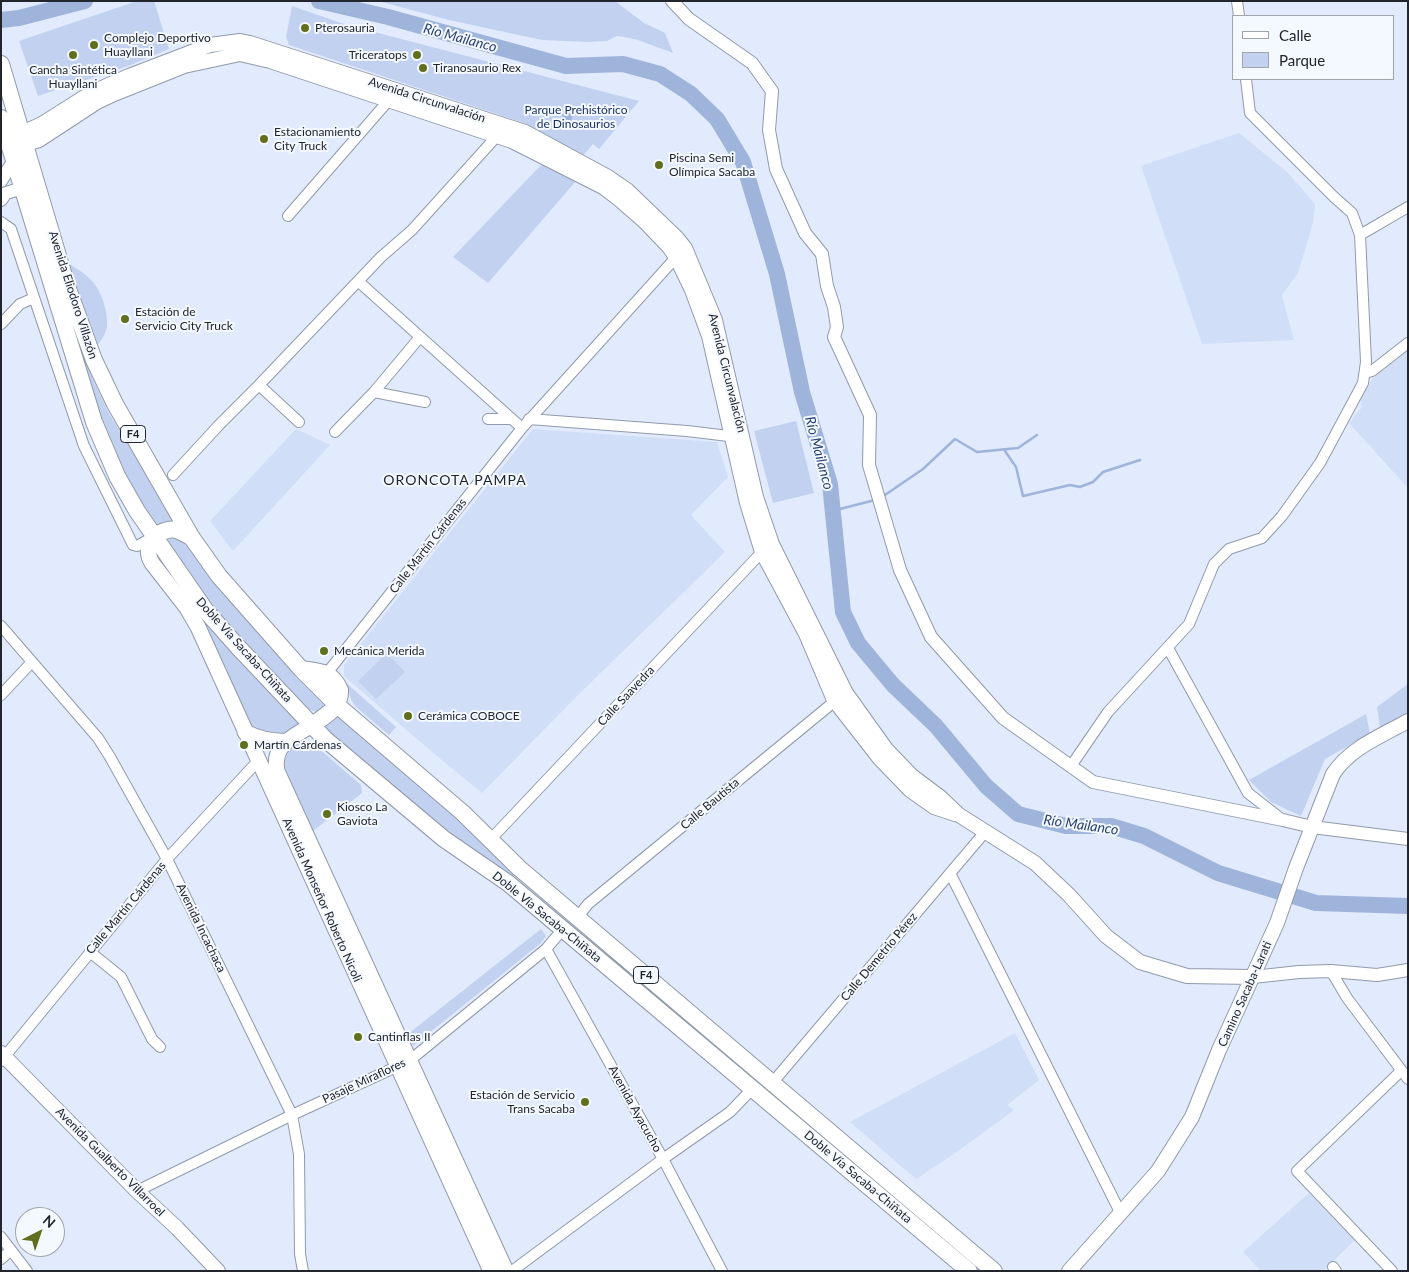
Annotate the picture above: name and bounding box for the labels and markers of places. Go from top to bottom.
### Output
place label: Pterosauria [315,21,375,35]
marker: Pterosauria [299,22,311,34]
place label: Complejo Deportivo Huayllani [104,31,211,59]
marker: Complejo Deportivo Huayllani [88,39,100,51]
place label: Triceratops [349,48,407,62]
marker: Cancha Sintética Huayllani [67,49,79,61]
marker: Triceratops [411,49,423,61]
place label: Tiranosaurio Rex [433,61,521,75]
marker: Tiranosaurio Rex [417,62,429,74]
place label: Cancha Sintética Huayllani [29,63,117,91]
place label: Estacionamiento City Truck [274,125,361,153]
marker: Estacionamiento City Truck [258,133,270,145]
place label: Piscina Semi Olímpica Sacaba [669,151,755,179]
marker: Piscina Semi Olímpica Sacaba [653,159,665,171]
place label: Estación de Servicio City Truck [135,305,233,333]
marker: Estación de Servicio City Truck [119,313,131,325]
place label: Mecánica Merida [334,644,425,658]
marker: Mecánica Merida [318,645,330,657]
place label: Cerámica COBOCE [418,709,520,723]
marker: Cerámica COBOCE [402,710,414,722]
place label: Martín Cárdenas [254,738,341,752]
marker: Martín Cárdenas [238,739,250,751]
place label: Kiosco La Gaviota [337,800,387,828]
marker: Kiosco La Gaviota [321,808,333,820]
place label: Cantinflas II [368,1030,431,1044]
marker: Cantinflas II [352,1031,364,1043]
place label: Estación de Servicio Trans Sacaba [470,1088,575,1116]
marker: Estación de Servicio Trans Sacaba [579,1096,591,1108]

